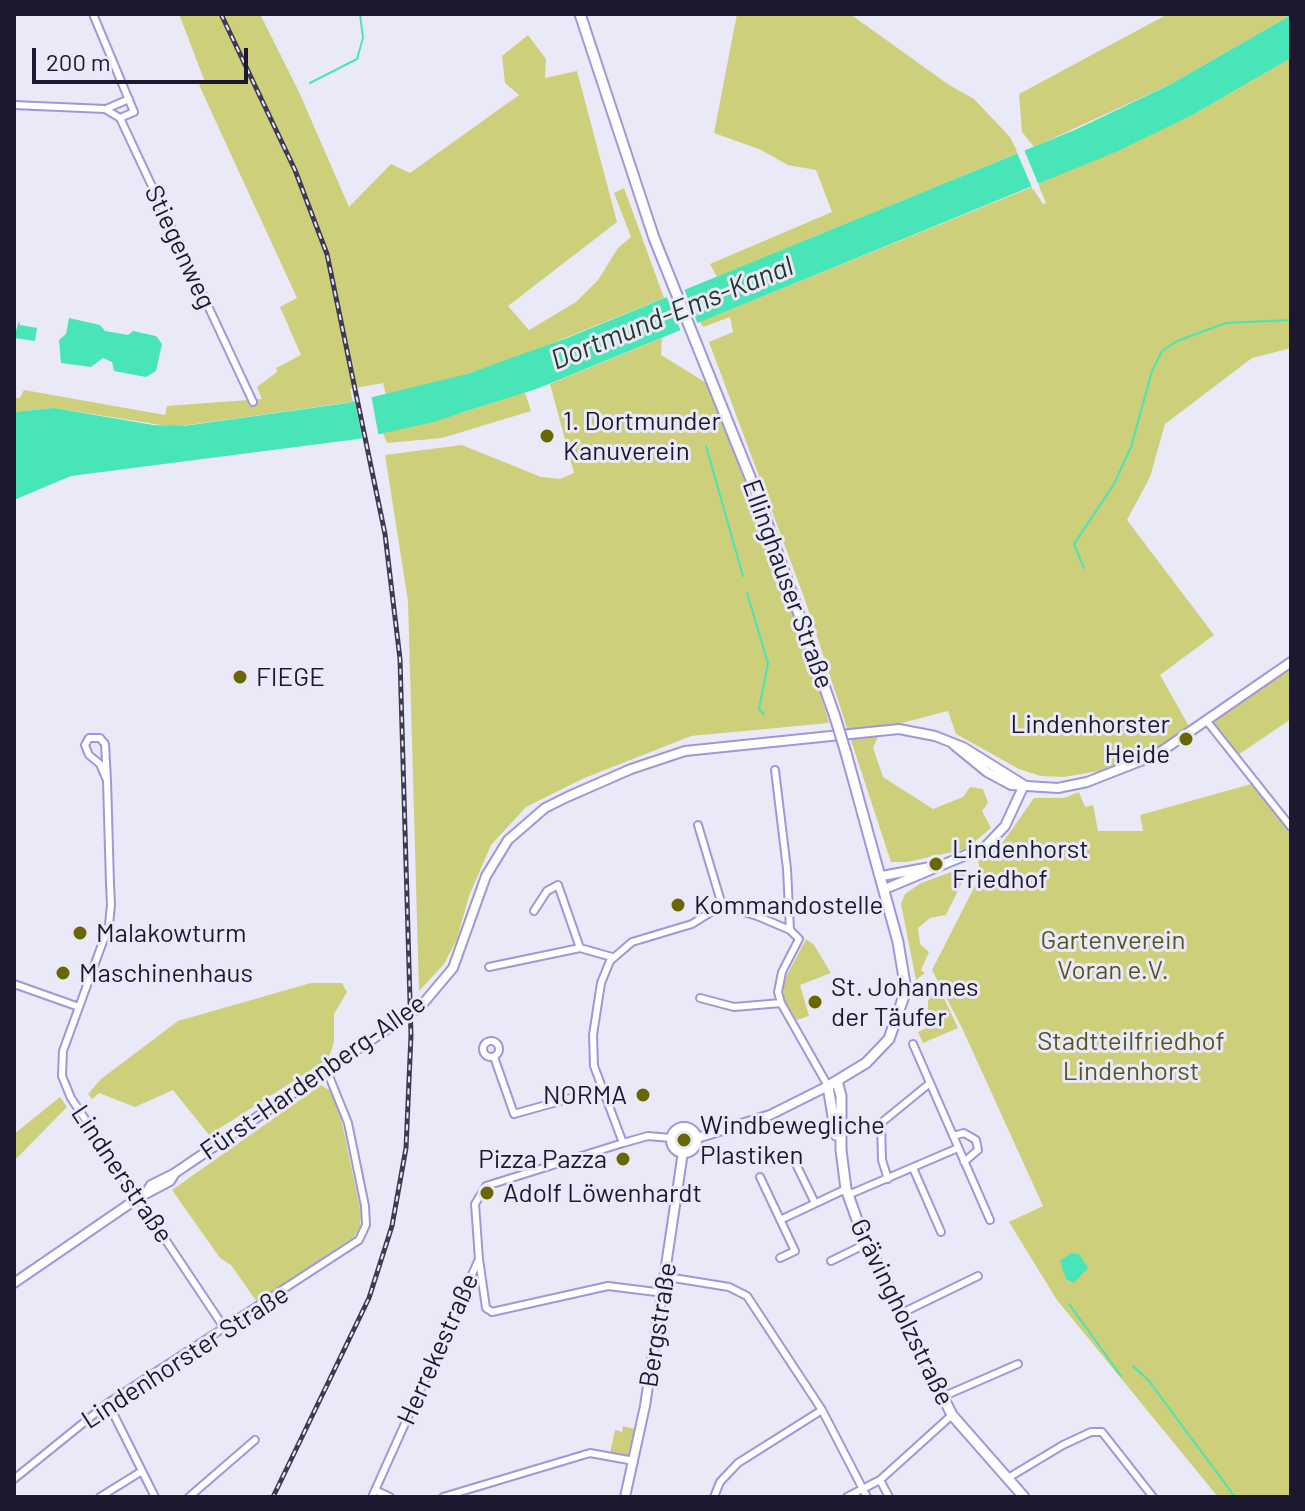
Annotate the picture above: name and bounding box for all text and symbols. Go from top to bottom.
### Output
scale bar [36,32,252,82]
text: 200 m [46,47,111,76]
street label: Stiegenweg [138,180,222,314]
water label: Dortmund-Ems-Kanal [546,249,798,377]
place label: 1. Dortmunder Kanuverein [563,405,721,466]
marker: 1. Dortmunder Kanuverein [538,427,556,445]
street label: Ellinghauser Straße [736,475,840,693]
place label: FIEGE [256,661,325,693]
marker: FIEGE [231,668,249,686]
place label: Lindenhorster Heide [1010,708,1170,770]
marker: Lindenhorster Heide [1177,730,1195,748]
place label: Lindenhorst Friedhof [952,833,1089,894]
marker: Lindenhorst Friedhof [927,855,945,873]
place label: Kommandostelle [694,889,883,921]
marker: Kommandostelle [669,896,687,914]
place label: Malakowturm [96,917,246,949]
marker: Malakowturm [71,924,89,942]
park label: Gartenverein Voran e.V. [1040,924,1186,986]
place label: Maschinenhaus [79,957,253,989]
marker: Maschinenhaus [54,964,72,982]
place label: St. Johannes der Täufer [831,971,979,1032]
street label: Fürst-Hardenberg-Allee [194,987,432,1167]
marker: St. Johannes der Täufer [806,993,824,1011]
park label: Stadtteilfriedhof Lindenhorst [1037,1025,1225,1086]
place label: NORMA [543,1079,627,1111]
marker: NORMA [634,1086,652,1104]
street label: Lindnerstraße [64,1099,180,1249]
place label: Windbewegliche Plastiken [700,1109,885,1170]
marker: Windbewegliche Plastiken [675,1131,693,1149]
place label: Pizza Pazza [478,1143,607,1175]
marker: Pizza Pazza [614,1150,632,1168]
place label: Adolf Löwenhardt [503,1177,702,1209]
marker: Adolf Löwenhardt [478,1184,496,1202]
street label: Grävingholzstraße [843,1214,961,1410]
street label: Bergstraße [633,1260,683,1390]
street label: Herrekestraße [391,1268,485,1430]
street label: Lindenhorster Straße [76,1278,294,1436]

